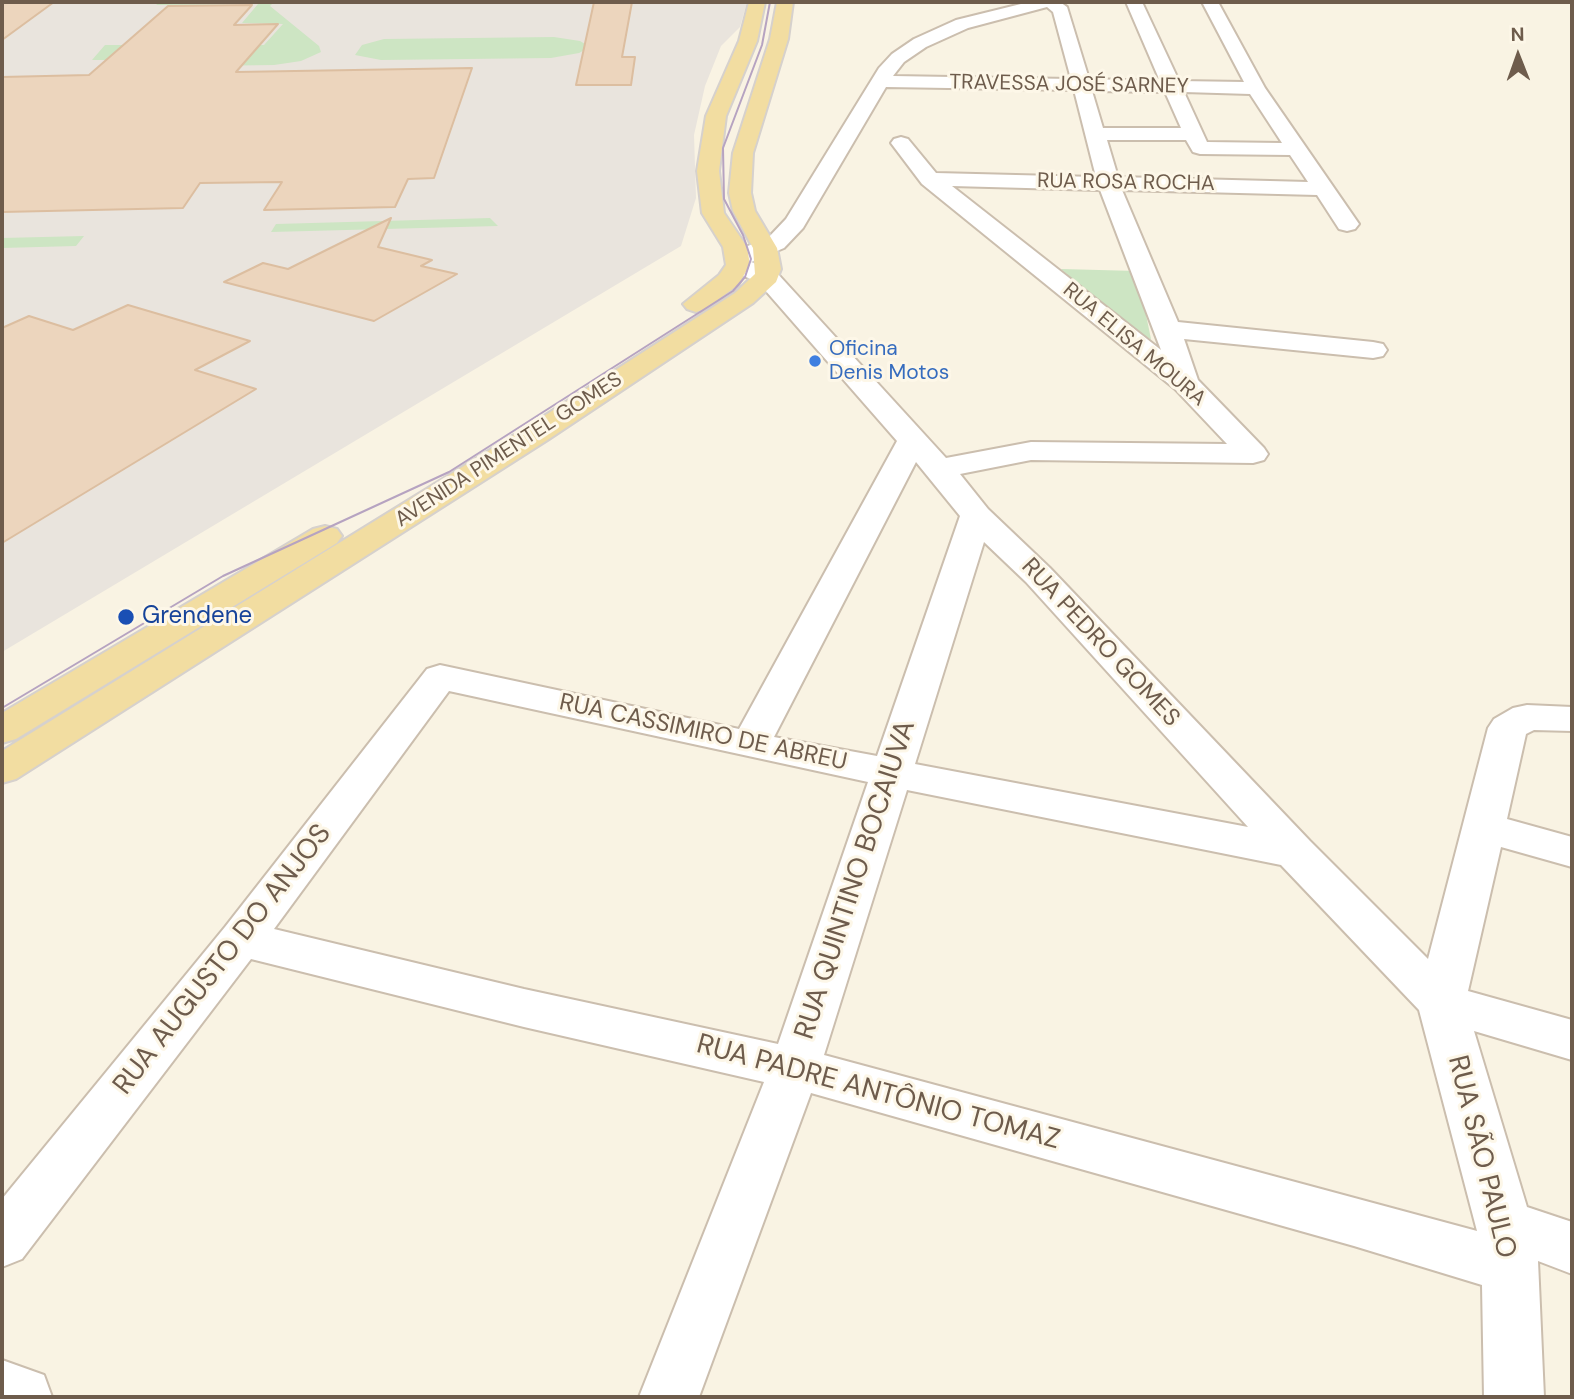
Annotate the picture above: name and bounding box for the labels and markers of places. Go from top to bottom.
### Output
place label: Oficina Denis Motos [829,336,949,386]
marker: Oficina Denis Motos [807,353,823,369]
place label: Grendene [142,603,252,631]
marker: Grendene [116,607,136,627]

